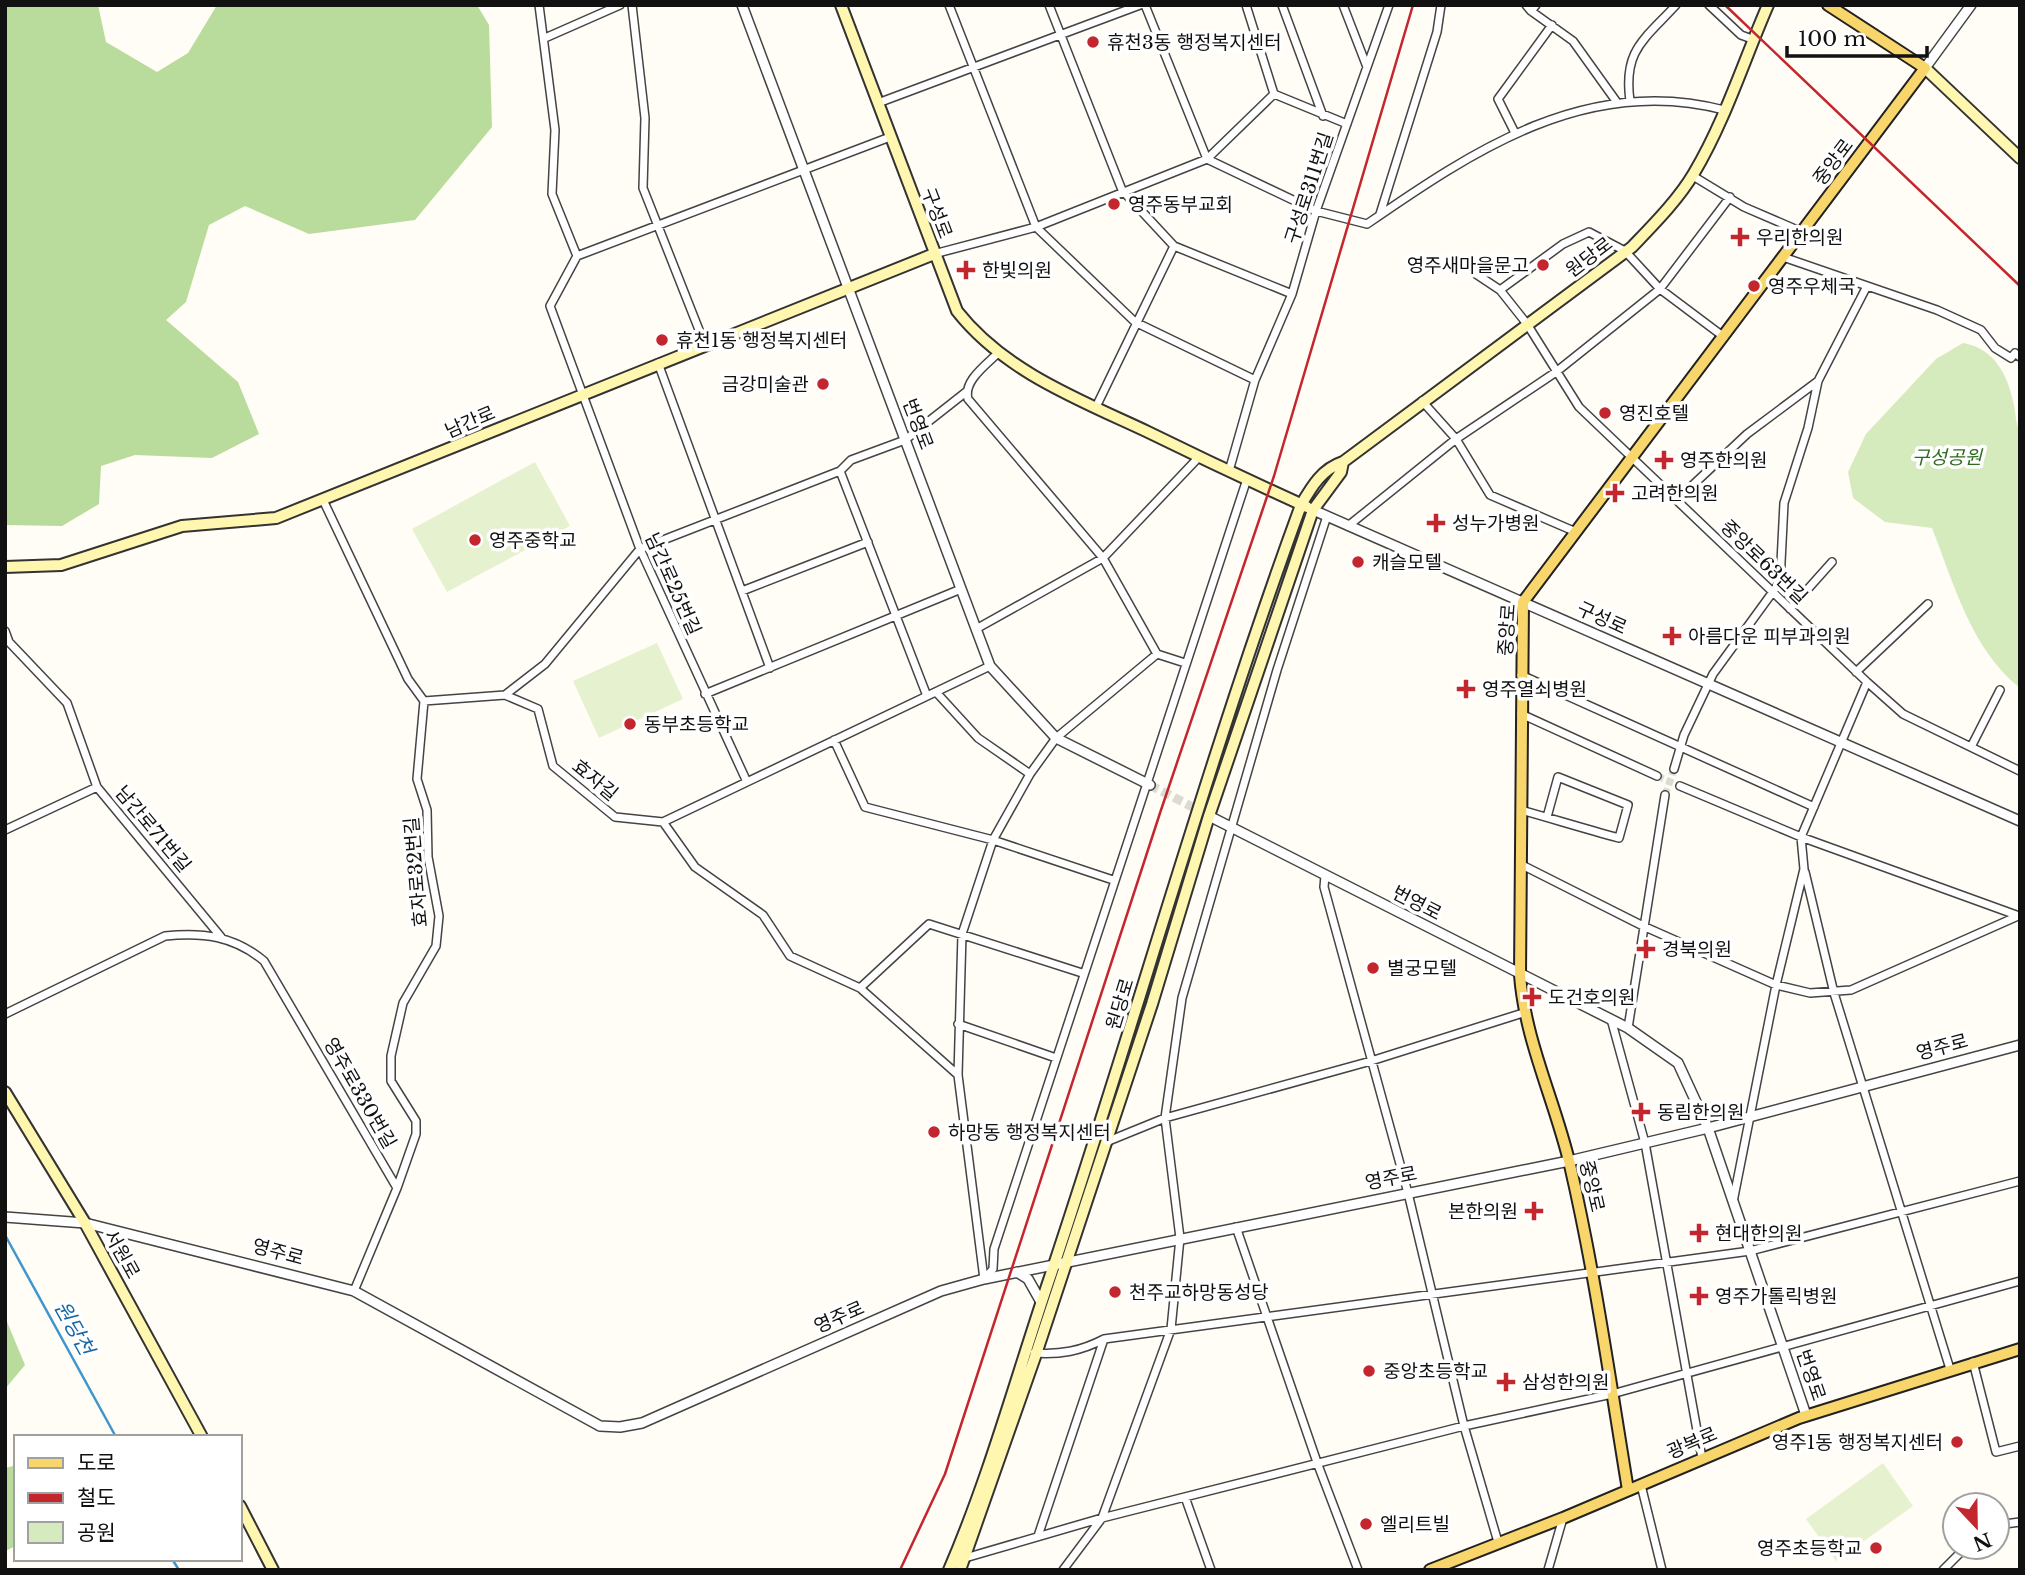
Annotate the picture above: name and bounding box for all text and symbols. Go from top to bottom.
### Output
scale bar [1787,14,1927,58]
text: 100 m [1798,26,1866,52]
place label: 휴천3동 행정복지센터 [1107,31,1281,54]
marker: 휴천3동 행정복지센터 [1085,34,1101,50]
street label: 구성로311번길 [1280,129,1338,247]
street label: 중앙로 [1808,134,1858,190]
street label: 구성로 [917,184,957,242]
place label: 영주동부교회 [1128,193,1233,216]
marker: 영주동부교회 [1106,196,1122,212]
place label: 우리한의원 [1756,226,1843,249]
marker: 우리한의원 [1730,227,1750,247]
street label: 원당로 [1561,232,1617,282]
place label: 영주새마을문고 [1407,254,1529,277]
marker: 영주새마을문고 [1535,257,1551,273]
place label: 한빛의원 [982,259,1052,282]
marker: 한빛의원 [956,260,976,280]
place label: 영주우체국 [1768,275,1855,298]
marker: 영주우체국 [1746,278,1762,294]
place label: 휴천1동 행정복지센터 [676,329,847,352]
marker: 휴천1동 행정복지센터 [654,332,670,348]
place label: 금강미술관 [722,373,809,396]
marker: 금강미술관 [815,376,831,392]
street label: 번영로 [898,395,938,453]
street label: 남간로 [441,401,499,443]
place label: 영진호텔 [1619,402,1689,425]
marker: 영진호텔 [1597,405,1613,421]
park label: 구성공원 [1912,446,1983,469]
place label: 영주한의원 [1680,449,1767,472]
marker: 영주한의원 [1654,450,1674,470]
place label: 고려한의원 [1631,482,1718,505]
marker: 고려한의원 [1605,483,1625,503]
place label: 성누가병원 [1452,512,1539,535]
marker: 성누가병원 [1426,513,1446,533]
street label: 중앙로63번길 [1716,515,1812,609]
place label: 영주중학교 [489,529,576,552]
street label: 남간로25번길 [640,529,706,639]
marker: 영주중학교 [467,532,483,548]
place label: 캐슬모텔 [1372,551,1442,574]
marker: 캐슬모텔 [1350,554,1366,570]
street label: 구성로 [1573,597,1631,639]
street label: 중앙로 [1494,603,1520,657]
place label: 아름다운 피부과의원 [1688,625,1851,648]
marker: 아름다운 피부과의원 [1662,626,1682,646]
place label: 영주열쇠병원 [1482,678,1587,701]
marker: 영주열쇠병원 [1456,679,1476,699]
place label: 동부초등학교 [644,713,749,736]
marker: 동부초등학교 [622,716,638,732]
street label: 효자길 [568,754,622,806]
street label: 남간로71번길 [110,781,196,877]
street label: 효자로32번길 [400,816,432,928]
street label: 번영로 [1388,881,1446,925]
place label: 경북의원 [1662,938,1732,961]
marker: 경북의원 [1636,939,1656,959]
place label: 별궁모텔 [1387,957,1457,980]
marker: 별궁모텔 [1365,960,1381,976]
street label: 원당로 [1101,976,1139,1032]
place label: 도건호의원 [1548,986,1635,1009]
marker: 도건호의원 [1522,987,1542,1007]
street label: 영주로 [1914,1029,1970,1065]
street label: 영주로330번길 [319,1033,401,1153]
place label: 동림한의원 [1657,1101,1744,1124]
marker: 동림한의원 [1631,1102,1651,1122]
place label: 하망동 행정복지센터 [948,1121,1111,1144]
marker: 하망동 행정복지센터 [926,1124,942,1140]
street label: 중앙로 [1575,1158,1609,1214]
street label: 영주로 [1363,1162,1419,1194]
place label: 본한의원 [1448,1200,1518,1223]
marker: 본한의원 [1524,1201,1544,1221]
place label: 현대한의원 [1715,1222,1802,1245]
marker: 현대한의원 [1689,1223,1709,1243]
street label: 서원로 [99,1225,145,1283]
street label: 영주로 [250,1234,306,1270]
place label: 천주교하망동성당 [1129,1281,1269,1304]
marker: 천주교하망동성당 [1107,1284,1123,1300]
place label: 영주가톨릭병원 [1715,1285,1837,1308]
marker: 영주가톨릭병원 [1689,1286,1709,1306]
water label: 원당천 [49,1296,101,1362]
street label: 영주로 [810,1296,868,1338]
street label: 번영로 [1792,1346,1830,1404]
place label: 중앙초등학교 [1383,1360,1488,1383]
marker: 중앙초등학교 [1361,1363,1377,1379]
place label: 삼성한의원 [1522,1371,1609,1394]
marker: 삼성한의원 [1496,1372,1516,1392]
street label: 광복로 [1663,1422,1721,1464]
place label: 영주1동 행정복지센터 [1772,1431,1943,1454]
marker: 영주1동 행정복지센터 [1949,1434,1965,1450]
legend [14,1435,242,1561]
text: 도로 [77,1450,116,1476]
text: 철도 [77,1485,116,1511]
north arrow [1941,1491,2011,1561]
place label: 엘리트빌 [1380,1513,1450,1536]
marker: 엘리트빌 [1358,1516,1374,1532]
text: 공원 [77,1520,116,1546]
text: N [1969,1527,1995,1555]
place label: 영주초등학교 [1757,1537,1862,1560]
marker: 영주초등학교 [1868,1540,1884,1556]

